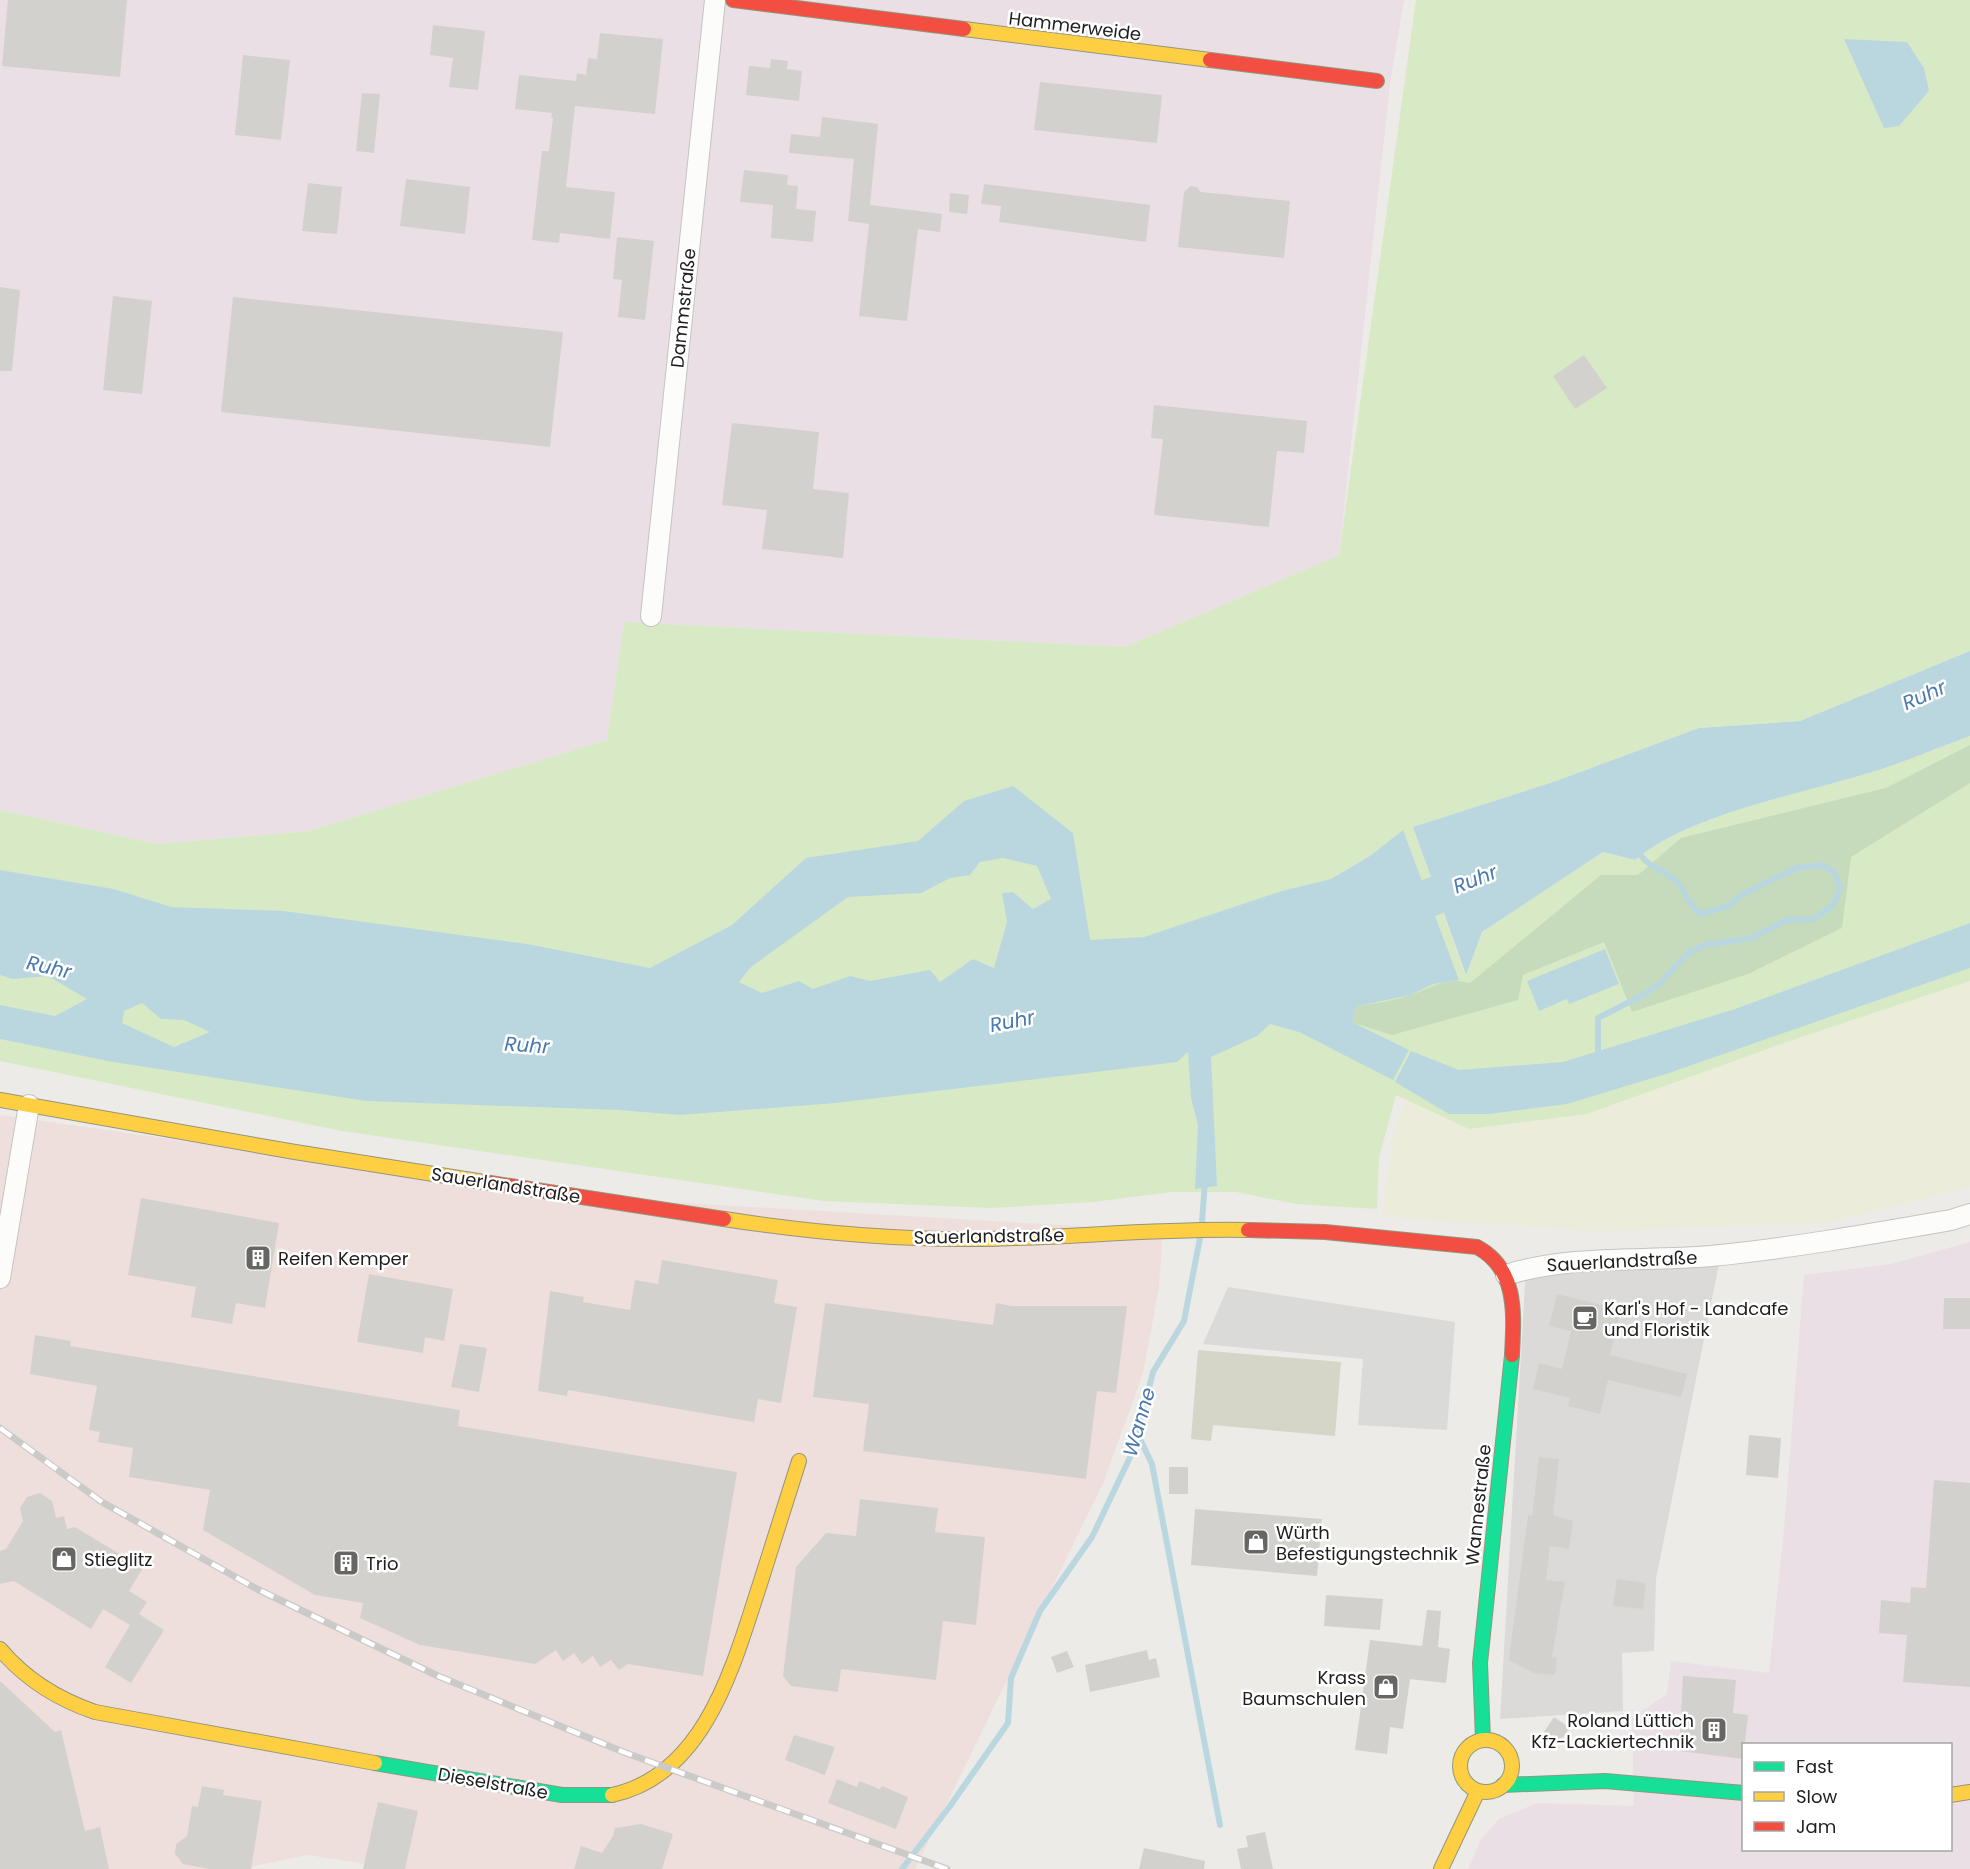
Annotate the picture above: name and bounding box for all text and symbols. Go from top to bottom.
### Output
street label: Hammerweide [1007,5,1143,47]
street label: Dammstraße [664,247,702,369]
water label: Ruhr [1898,673,1951,717]
water label: Ruhr [1449,858,1502,900]
water label: Ruhr [24,948,75,986]
water label: Ruhr [987,1003,1037,1039]
water label: Ruhr [503,1029,551,1061]
street label: Sauerlandstraße [430,1161,582,1209]
street label: Sauerlandstraße [913,1222,1065,1250]
building icon: Reifen Kemper [243,1243,273,1273]
street label: Sauerlandstraße [1546,1245,1698,1277]
place label: Reifen Kemper [278,1246,409,1271]
place label: Karl's Hof - Landcafe und Floristik [1604,1296,1788,1342]
cafe icon: Karl's Hof - Landcafe und Floristik [1570,1303,1600,1333]
water label: Wanne [1116,1384,1162,1460]
street label: Wannestraße [1459,1443,1497,1567]
place label: Würth Befestigungstechnik [1276,1520,1459,1566]
shop icon: Würth Befestigungstechnik [1241,1527,1271,1557]
shop icon: Stieglitz [49,1544,79,1574]
place label: Stieglitz [84,1547,152,1572]
building icon: Trio [331,1548,361,1578]
place label: Trio [366,1551,398,1576]
place label: Krass Baumschulen [1242,1665,1366,1711]
shop icon: Krass Baumschulen [1371,1672,1401,1702]
place label: Roland Lüttich Kfz-Lackiertechnik [1531,1708,1695,1754]
building icon: Roland Lüttich Kfz-Lackiertechnik [1699,1715,1729,1745]
legend [1742,1743,1952,1851]
text: Fast [1796,1754,1833,1779]
street label: Dieselstraße [436,1761,550,1805]
text: Slow [1796,1784,1838,1809]
text: Jam [1796,1814,1836,1839]

